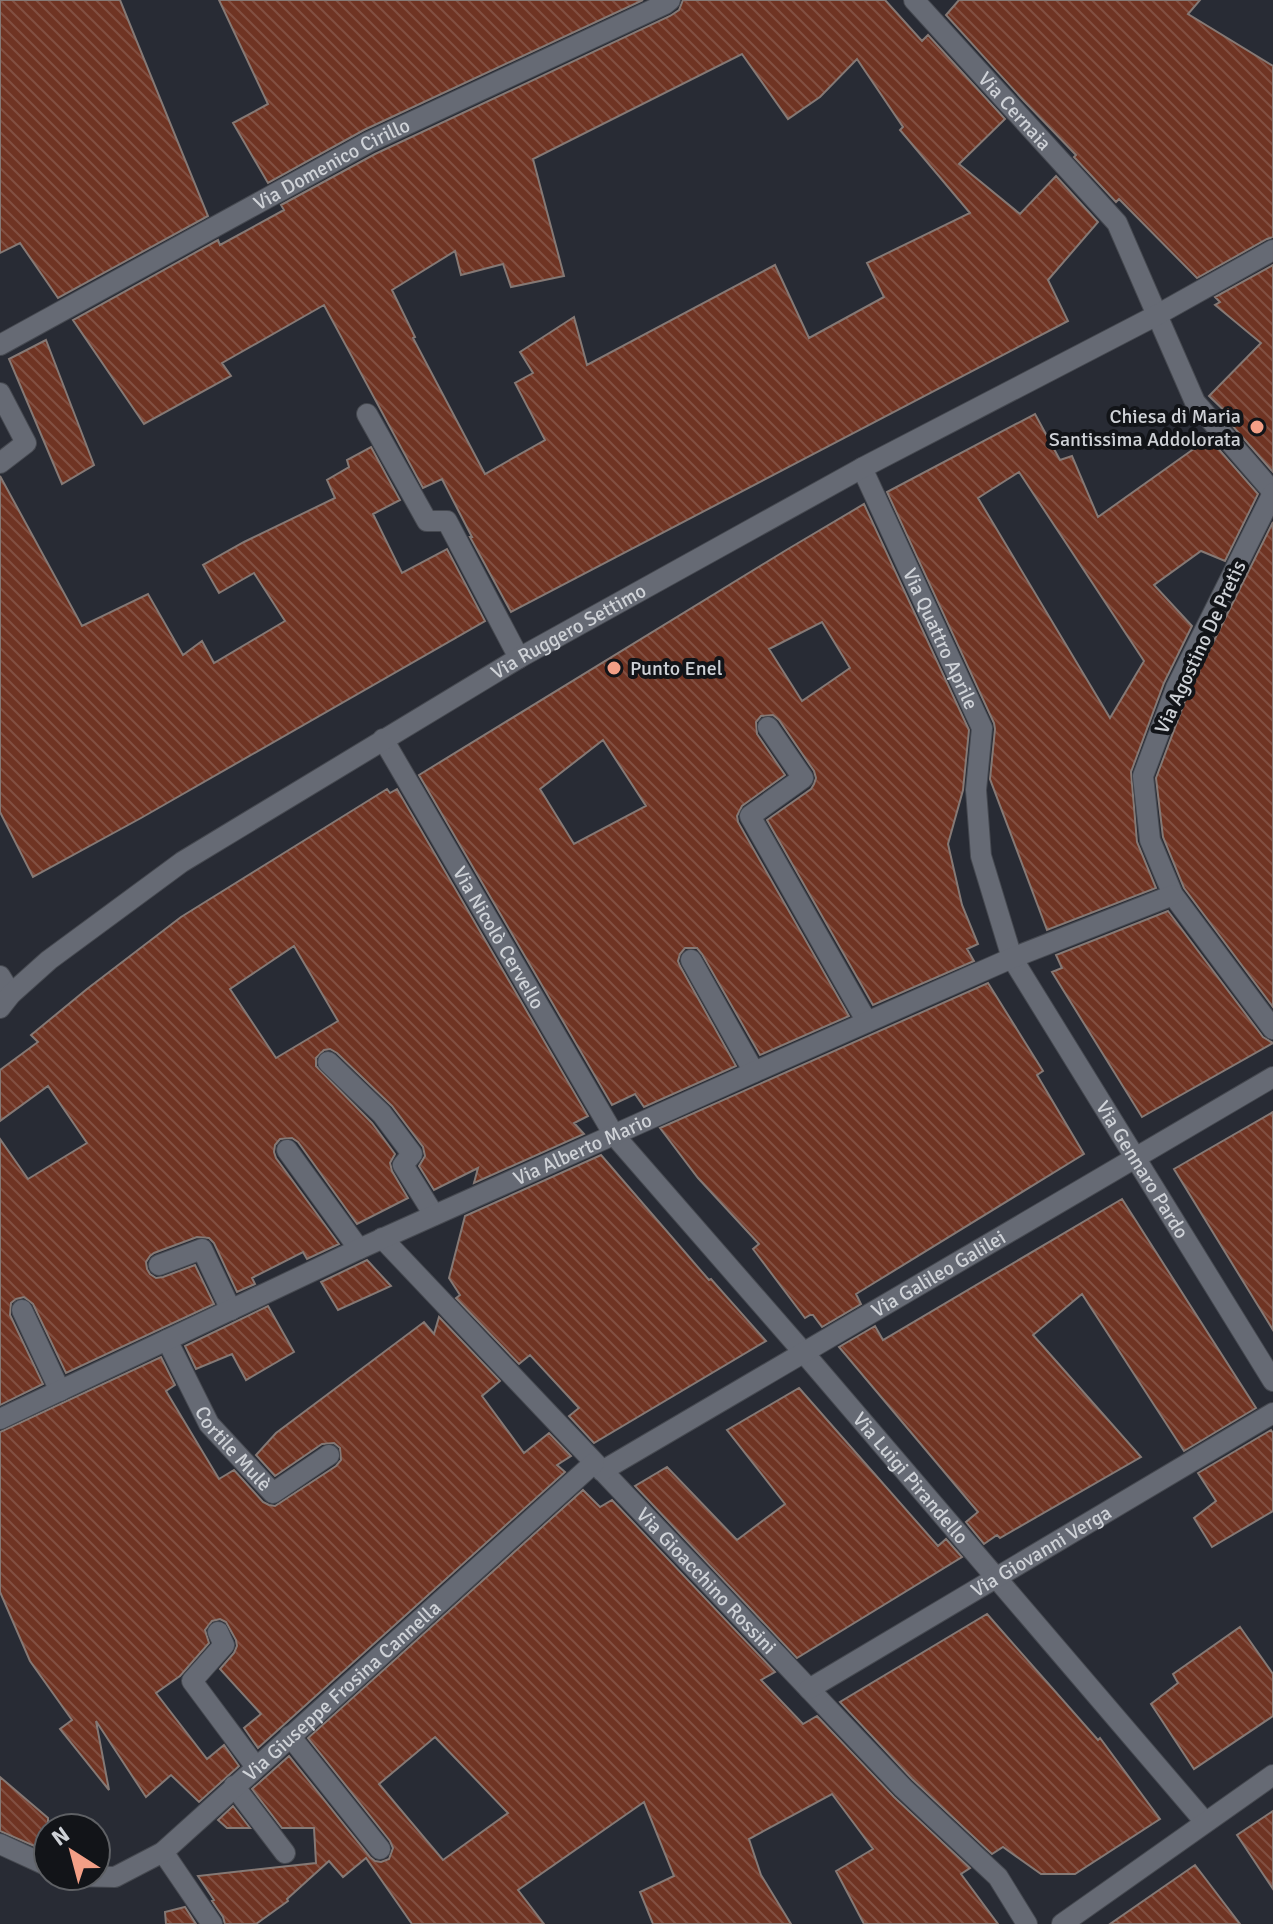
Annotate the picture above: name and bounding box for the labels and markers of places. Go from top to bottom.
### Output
place label: Chiesa di Maria Santissima Addolorata [1049,404,1241,452]
marker: Chiesa di Maria Santissima Addolorata [1248,418,1266,436]
place label: Punto Enel [630,656,723,681]
marker: Punto Enel [605,659,623,677]

